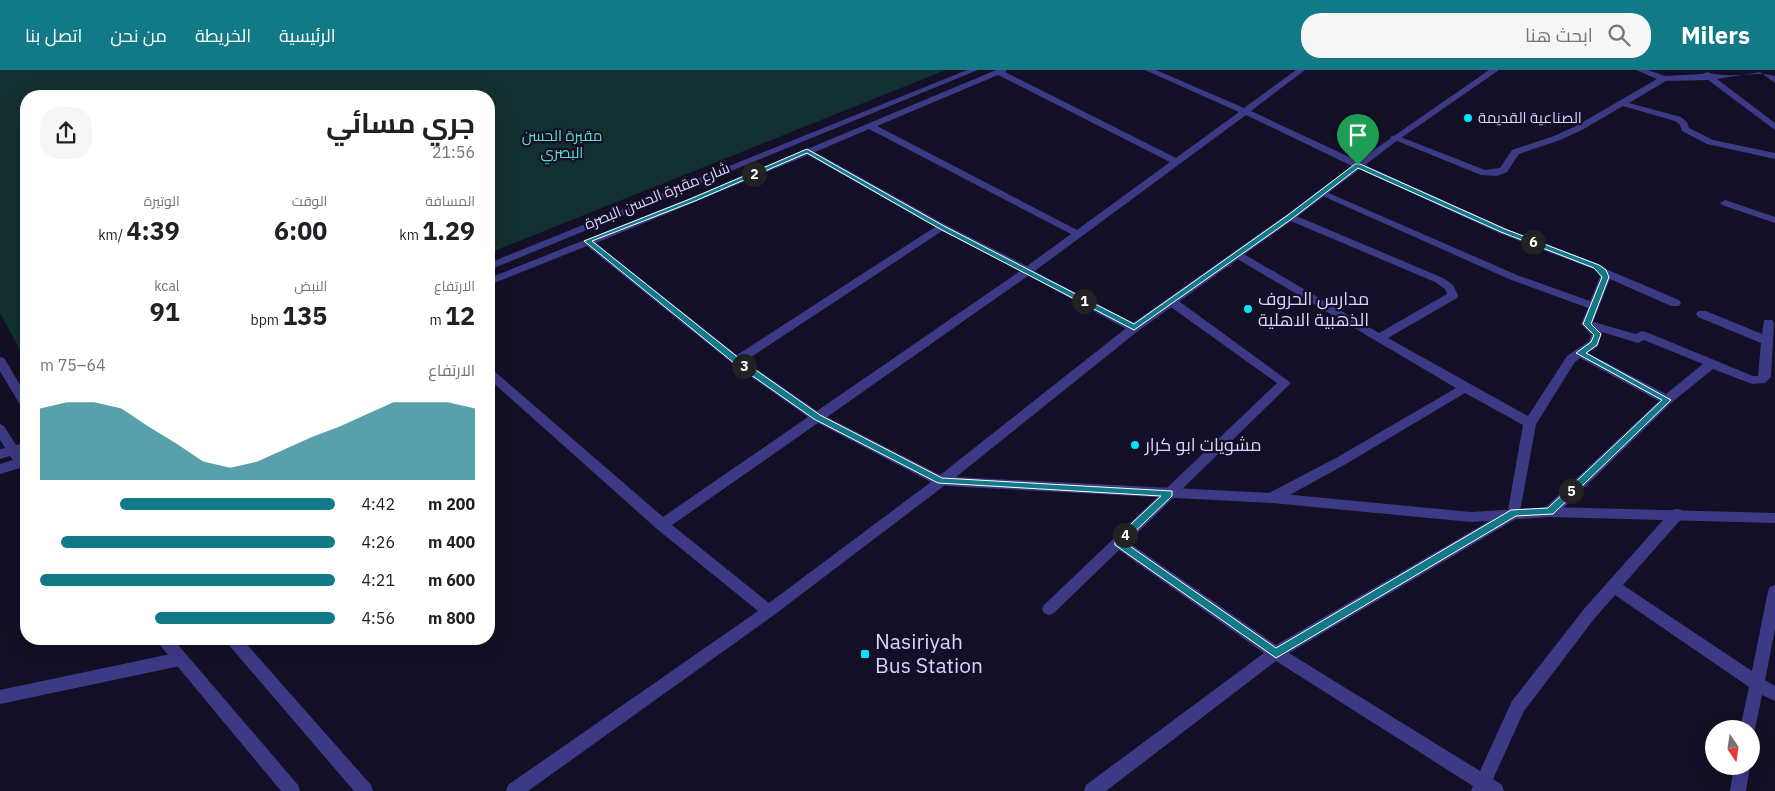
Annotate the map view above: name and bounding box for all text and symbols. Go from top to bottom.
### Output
search box [1301,13,1651,58]
text: Milers [1681,19,1750,51]
icon: search [1605,21,1633,49]
text: ابحث هنا [1525,23,1593,47]
text: اتصل بنا [25,24,82,47]
text: من نحن [110,24,167,47]
text: الخريطة [195,24,251,47]
text: الرئيسية [279,24,336,47]
text: جري مسائي [326,104,475,141]
button: share [40,107,92,159]
place label: الصناعية القديمة [1478,108,1582,127]
marker: الصناعية القديمة [1462,112,1474,124]
pin [1337,114,1379,165]
icon: arrive [1344,121,1372,149]
park label: مقبرة الحسن البصري [522,126,602,165]
text: 21:56 [432,142,475,162]
street label: شارع مقبرة الحسن البصرة [581,158,733,235]
pin: 2 [742,162,766,186]
text: 2 [750,165,759,183]
text: الوتيرة [144,192,180,210]
text: الوقت [292,192,327,210]
text: المسافة [425,192,475,210]
text: 4:39 [126,214,180,247]
text: 6:00 [274,214,327,247]
text: 1.29 [422,214,475,247]
text: /km [98,226,126,244]
text: km [399,226,422,244]
pin: 6 [1520,230,1546,254]
text: 6 [1529,233,1538,251]
text: kcal [154,277,180,295]
text: النبض [294,277,327,295]
text: الارتفاع [434,277,475,295]
place label: مدارس الحروف الذهبية الاهلية [1258,287,1369,331]
pin: 1 [1072,288,1096,314]
text: 1 [1080,292,1089,310]
text: 91 [150,295,180,328]
text: 135 [282,299,327,332]
text: 12 [445,299,475,332]
marker: مدارس الحروف الذهبية الاهلية [1242,303,1254,315]
text: bpm [251,311,282,329]
text: m [429,311,445,329]
pin: 3 [732,354,756,378]
text: 64–75 m [40,355,106,375]
text: 3 [740,357,749,375]
text: الارتفاع [428,360,475,380]
place label: مشويات ابو كرار [1144,433,1262,456]
marker: مشويات ابو كرار [1129,439,1141,451]
pin: 5 [1558,478,1584,504]
text: 5 [1567,482,1576,500]
text: 4:42 [362,494,395,514]
text: 200 m [428,494,475,514]
pin: 4 [1112,522,1138,548]
text: 4 [1121,526,1130,544]
text: 4:26 [362,532,395,552]
text: 400 m [428,532,475,552]
text: 4:21 [362,570,395,590]
text: 600 m [428,570,475,590]
text: 4:56 [362,608,395,628]
text: 800 m [428,608,475,628]
place label: Nasiriyah Bus Station [875,627,983,679]
marker: Nasiriyah Bus Station [859,648,871,660]
north arrow [1705,720,1760,775]
map controls [1705,720,1760,775]

